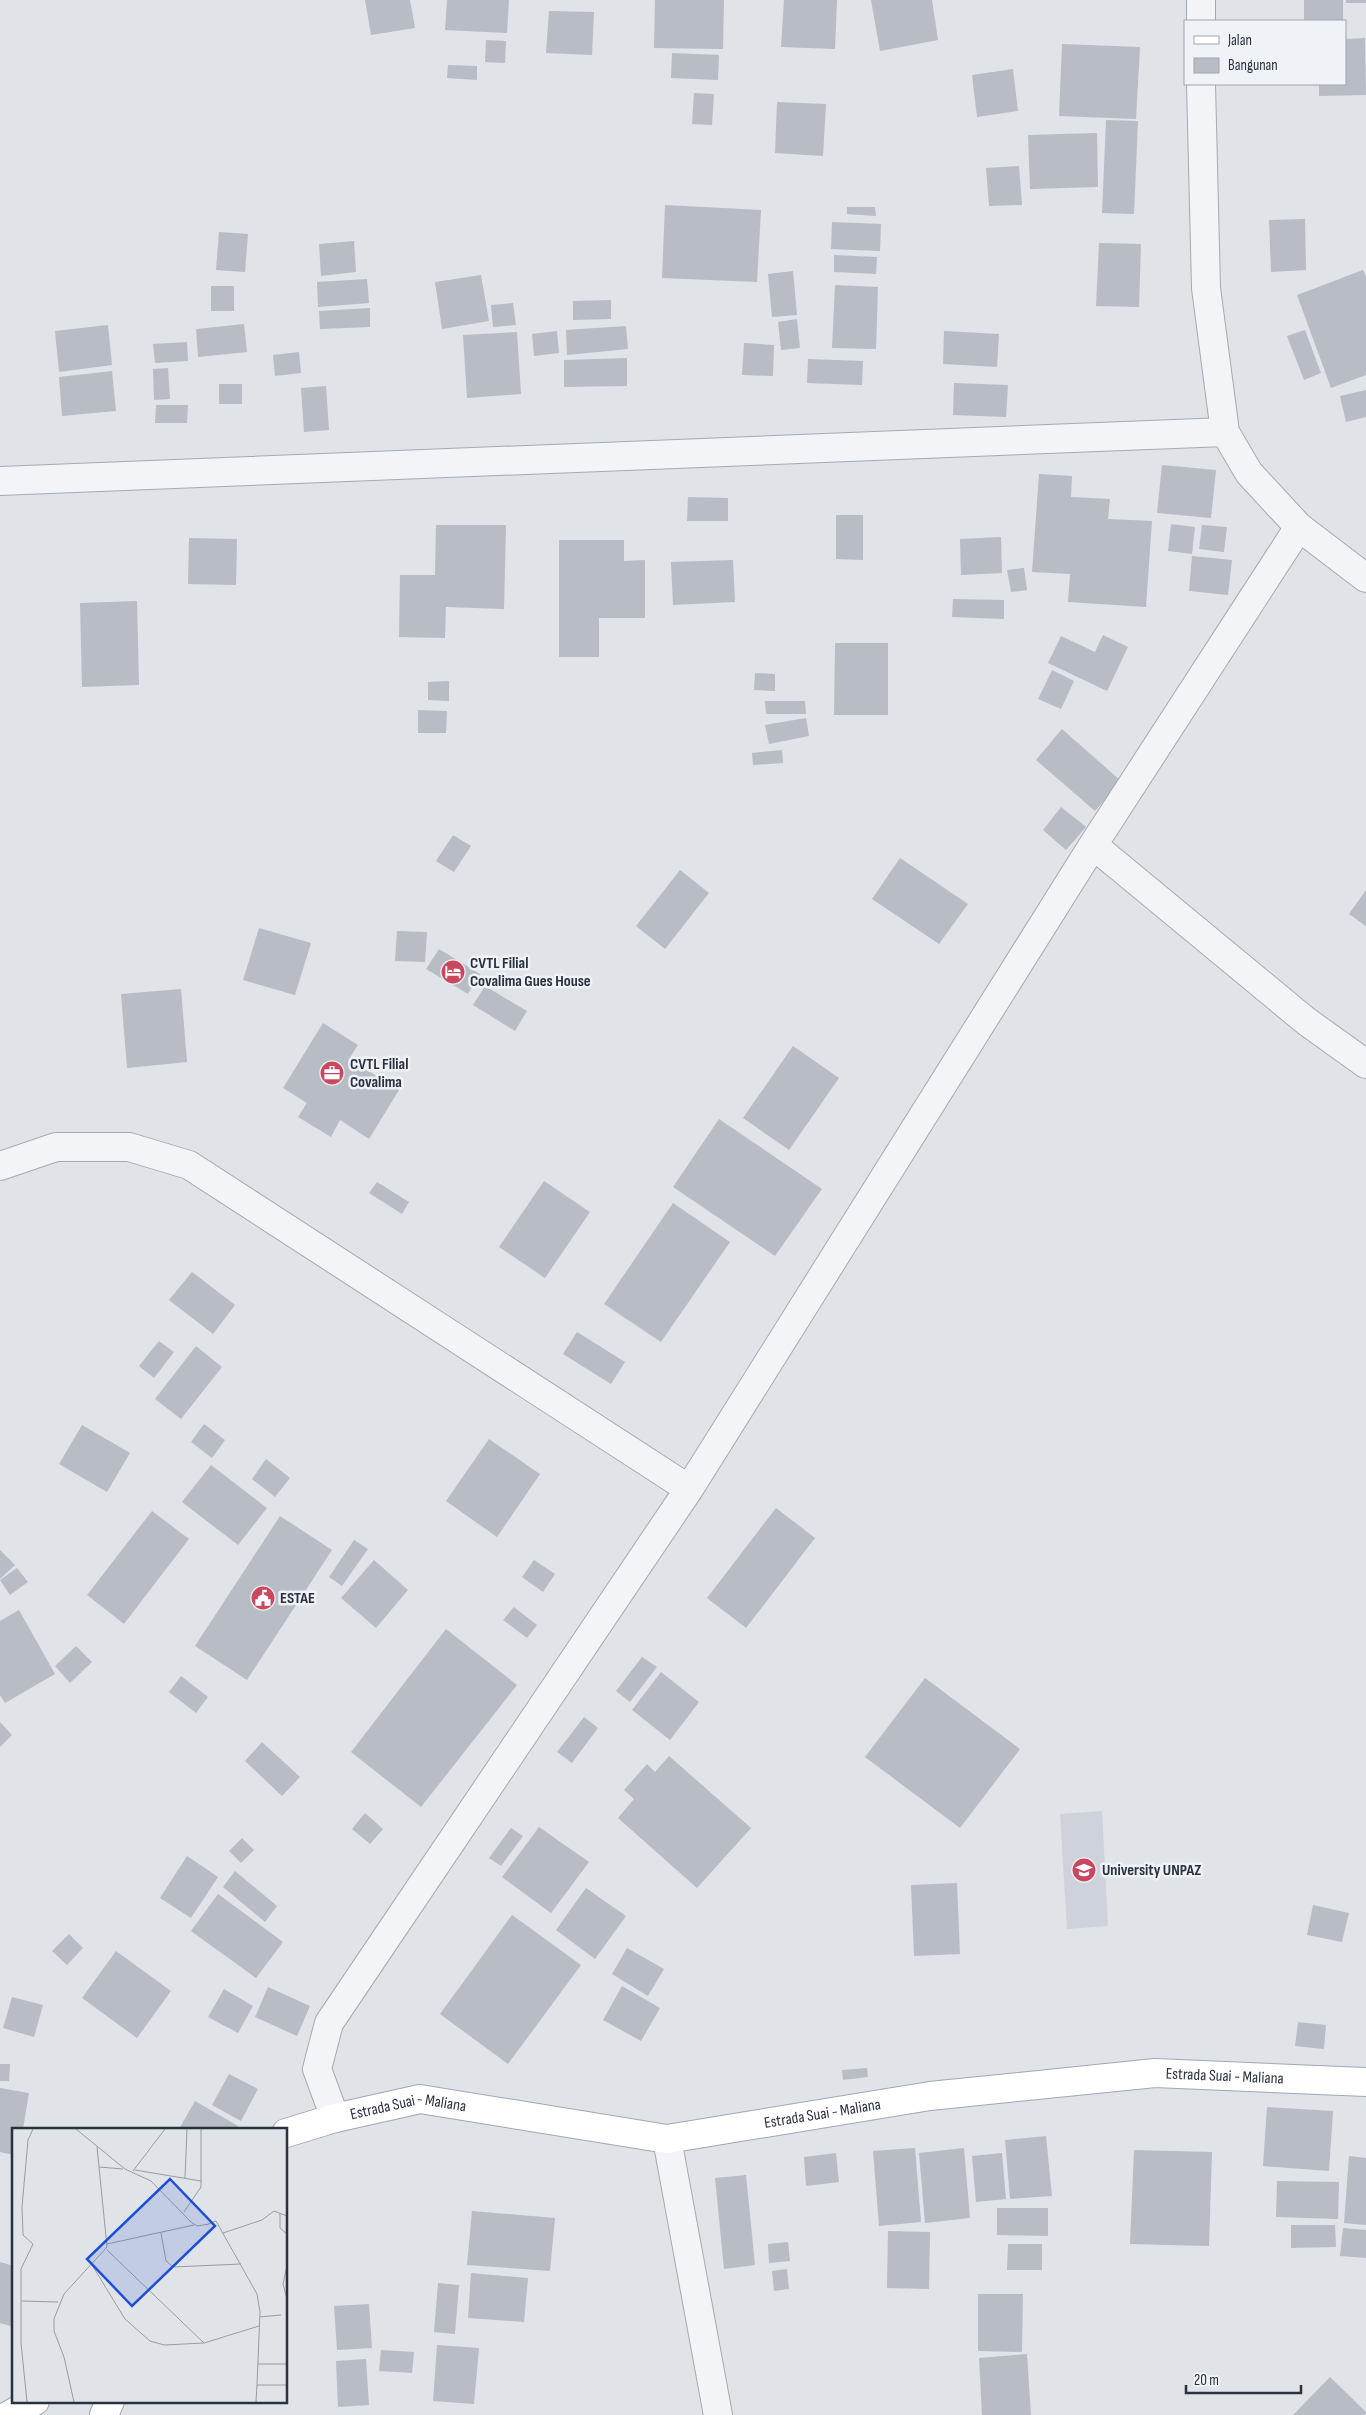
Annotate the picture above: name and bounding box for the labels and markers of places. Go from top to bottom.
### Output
place label: CVTL Filial Covalima Gues House [470,954,591,991]
hotel icon: CVTL Filial Covalima Gues House [440,959,466,985]
place label: CVTL Filial Covalima [350,1055,408,1092]
office icon: CVTL Filial Covalima [319,1060,345,1086]
public building icon: ESTAE [250,1585,276,1611]
place label: ESTAE [280,1589,315,1608]
school or university icon: University UNPAZ [1071,1857,1097,1883]
place label: University UNPAZ [1102,1861,1201,1880]

